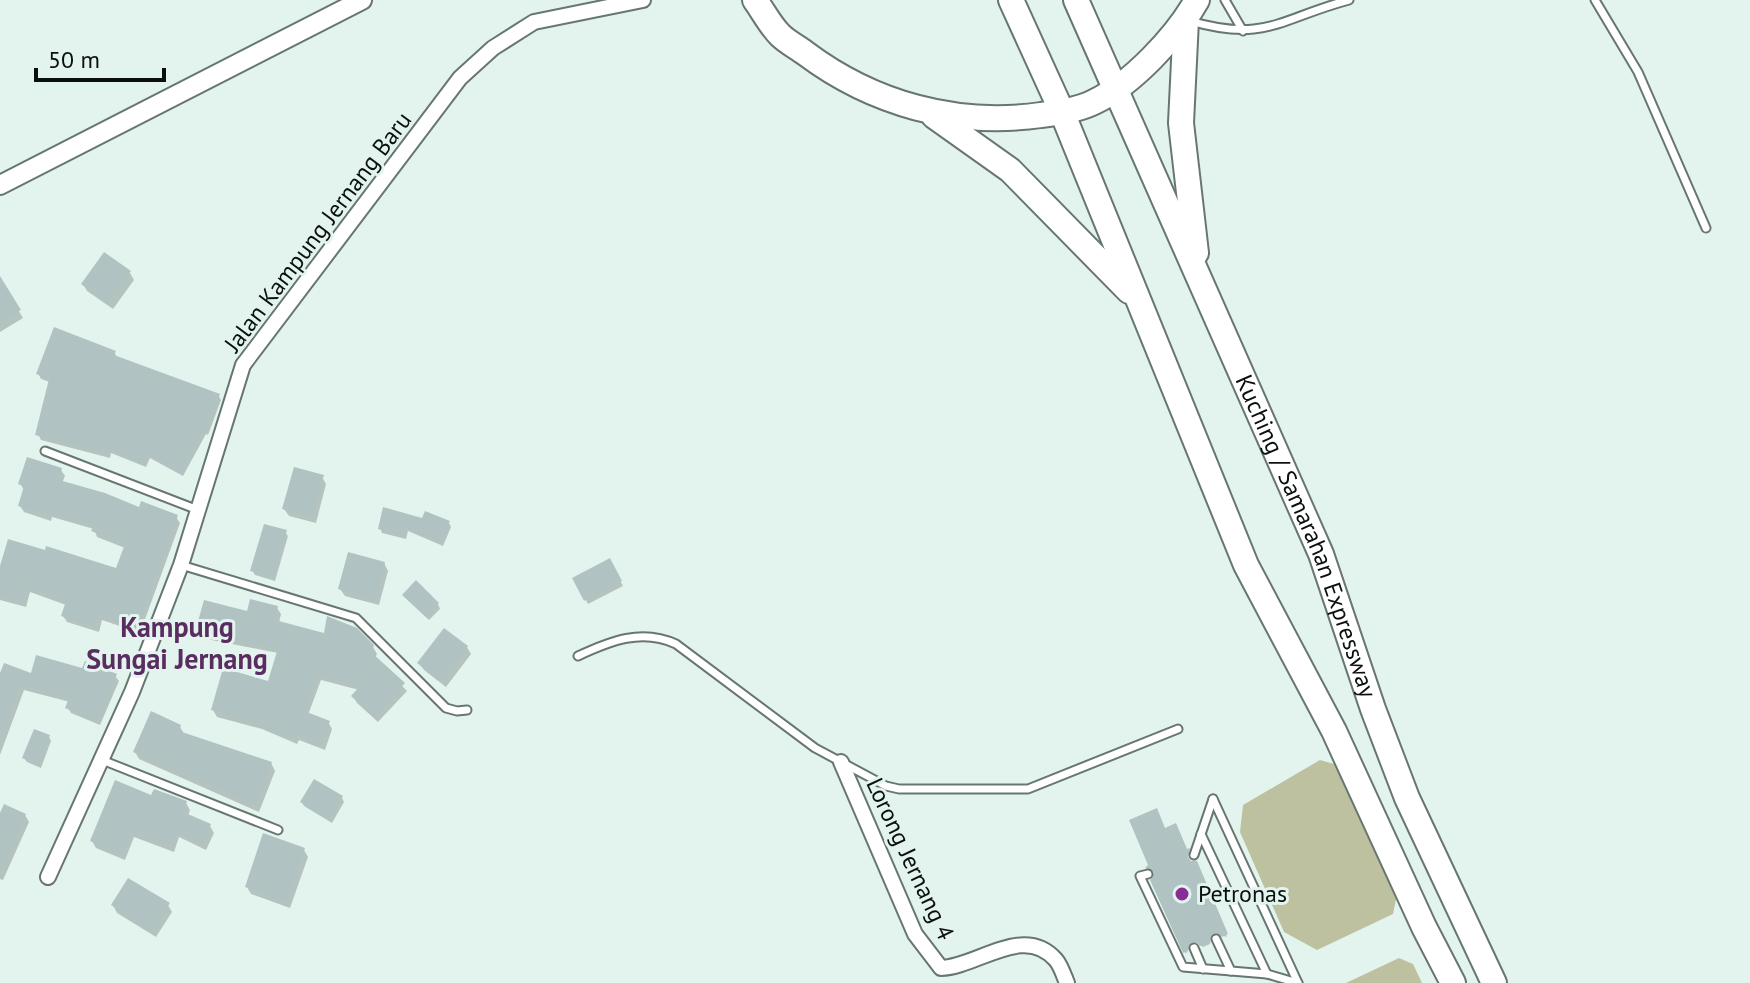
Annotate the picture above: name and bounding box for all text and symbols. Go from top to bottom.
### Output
scale bar [36,32,164,82]
text: 50 m [48,44,100,75]
street label: Jalan Kampung Jernang Baru [216,105,418,359]
street label: Kuching / Samarahan Expressway [1229,370,1384,702]
district label: Kampung Sungai Jernang [86,608,268,677]
street label: Lorong Jernang 4 [859,773,962,945]
place label: Petronas [1198,878,1287,909]
marker: Petronas [1173,885,1191,903]

